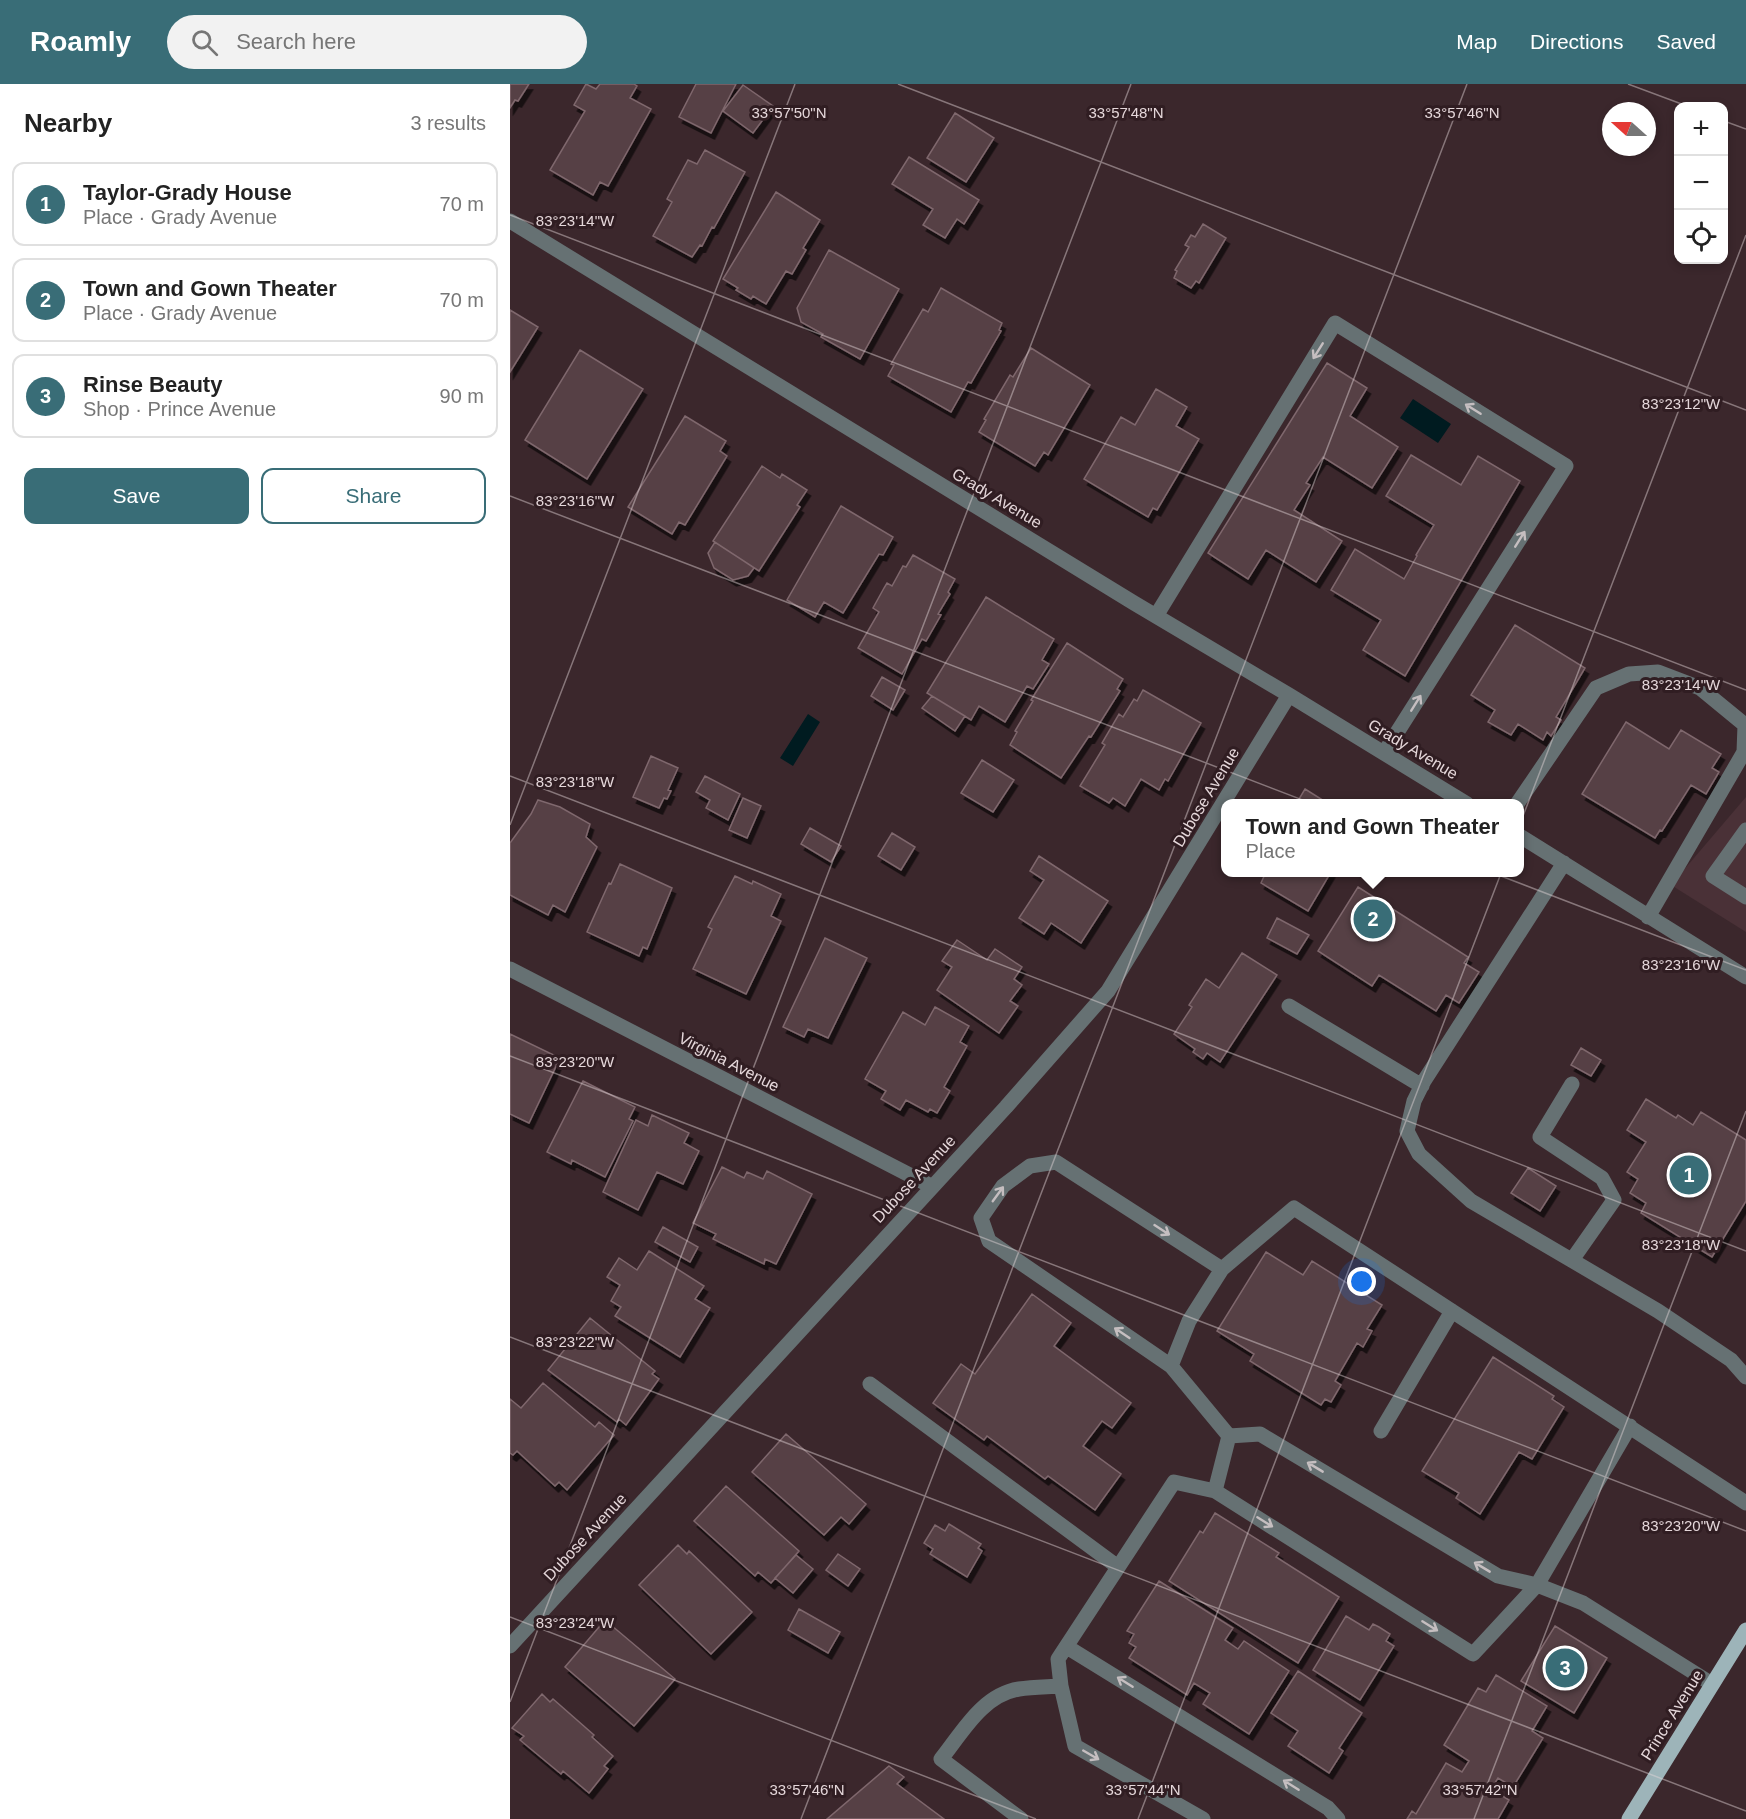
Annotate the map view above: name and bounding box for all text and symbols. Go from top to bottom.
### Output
search box [167,15,587,69]
text: Roamly [30,26,131,57]
icon: search [188,26,221,59]
text: Search here [236,29,356,54]
text: Map [1456,30,1497,53]
text: Directions [1530,30,1623,53]
text: Saved [1656,30,1716,53]
north arrow [1602,102,1656,156]
map controls [1674,102,1728,264]
button: + [1674,102,1728,156]
text: 33°57'50"N [751,104,827,121]
text: 33°57'48"N [1088,104,1164,121]
text: 33°57'46"N [1424,104,1500,121]
text: Nearby [24,108,112,138]
text: 3 results [410,112,486,134]
button: − [1674,156,1728,210]
text: Taylor-Grady House [83,180,292,205]
text: 1 [40,193,51,215]
text: 70 m [440,193,484,215]
text: Place · Grady Avenue [83,206,277,228]
button: locate [1674,210,1728,264]
text: 83°23'14"W [536,212,615,229]
text: Town and Gown Theater [83,276,337,301]
text: 2 [40,289,51,311]
text: 70 m [440,289,484,311]
text: Place · Grady Avenue [83,302,277,324]
one-way arrow [1312,342,1324,359]
text: Rinse Beauty [83,372,222,397]
text: 3 [40,385,51,407]
text: 90 m [440,385,484,407]
text: 83°23'12"W [1642,395,1721,412]
text: Shop · Prince Avenue [83,398,276,420]
one-way arrow [1465,402,1482,414]
street label: Grady Avenue [949,465,1045,531]
button: Save [24,468,249,524]
button: Share [261,468,486,524]
text: 83°23'16"W [536,492,615,509]
one-way arrow [1514,531,1526,547]
text: 83°23'14"W [1642,676,1721,693]
one-way arrow [1409,695,1422,712]
street label: Grady Avenue [1365,716,1461,782]
street label: Dubose Avenue [1170,744,1242,850]
text: 83°23'18"W [536,773,615,790]
popup [1221,799,1524,877]
text: Town and Gown Theater [1246,814,1499,839]
text: Place [1246,840,1296,862]
pin: 2 [1354,896,1392,942]
text: 83°23'16"W [1642,956,1721,973]
street label: Virginia Avenue [676,1029,782,1095]
text: 83°23'20"W [536,1053,615,1070]
street label: Dubose Avenue [869,1132,959,1226]
pin: 1 [1670,1152,1708,1198]
one-way arrow [992,1186,1004,1202]
one-way arrow [1153,1223,1170,1236]
text: 83°23'18"W [1642,1236,1721,1253]
your location [1347,1267,1376,1296]
one-way arrow [1115,1327,1131,1339]
text: 83°23'22"W [536,1333,615,1350]
one-way arrow [1307,1460,1324,1472]
street label: Dubose Avenue [540,1490,630,1584]
one-way arrow [1256,1517,1273,1529]
text: 83°23'20"W [1642,1517,1721,1534]
one-way arrow [1474,1560,1491,1572]
text: 83°23'24"W [536,1614,615,1631]
one-way arrow [1421,1621,1438,1633]
pin: 3 [1546,1646,1584,1690]
street label: Prince Avenue [1638,1667,1707,1763]
one-way arrow [1117,1676,1134,1688]
one-way arrow [1082,1749,1099,1761]
one-way arrow [1283,1778,1300,1790]
text: 33°57'46"N [769,1781,845,1798]
text: 33°57'44"N [1105,1781,1181,1798]
text: 33°57'42"N [1442,1781,1518,1798]

